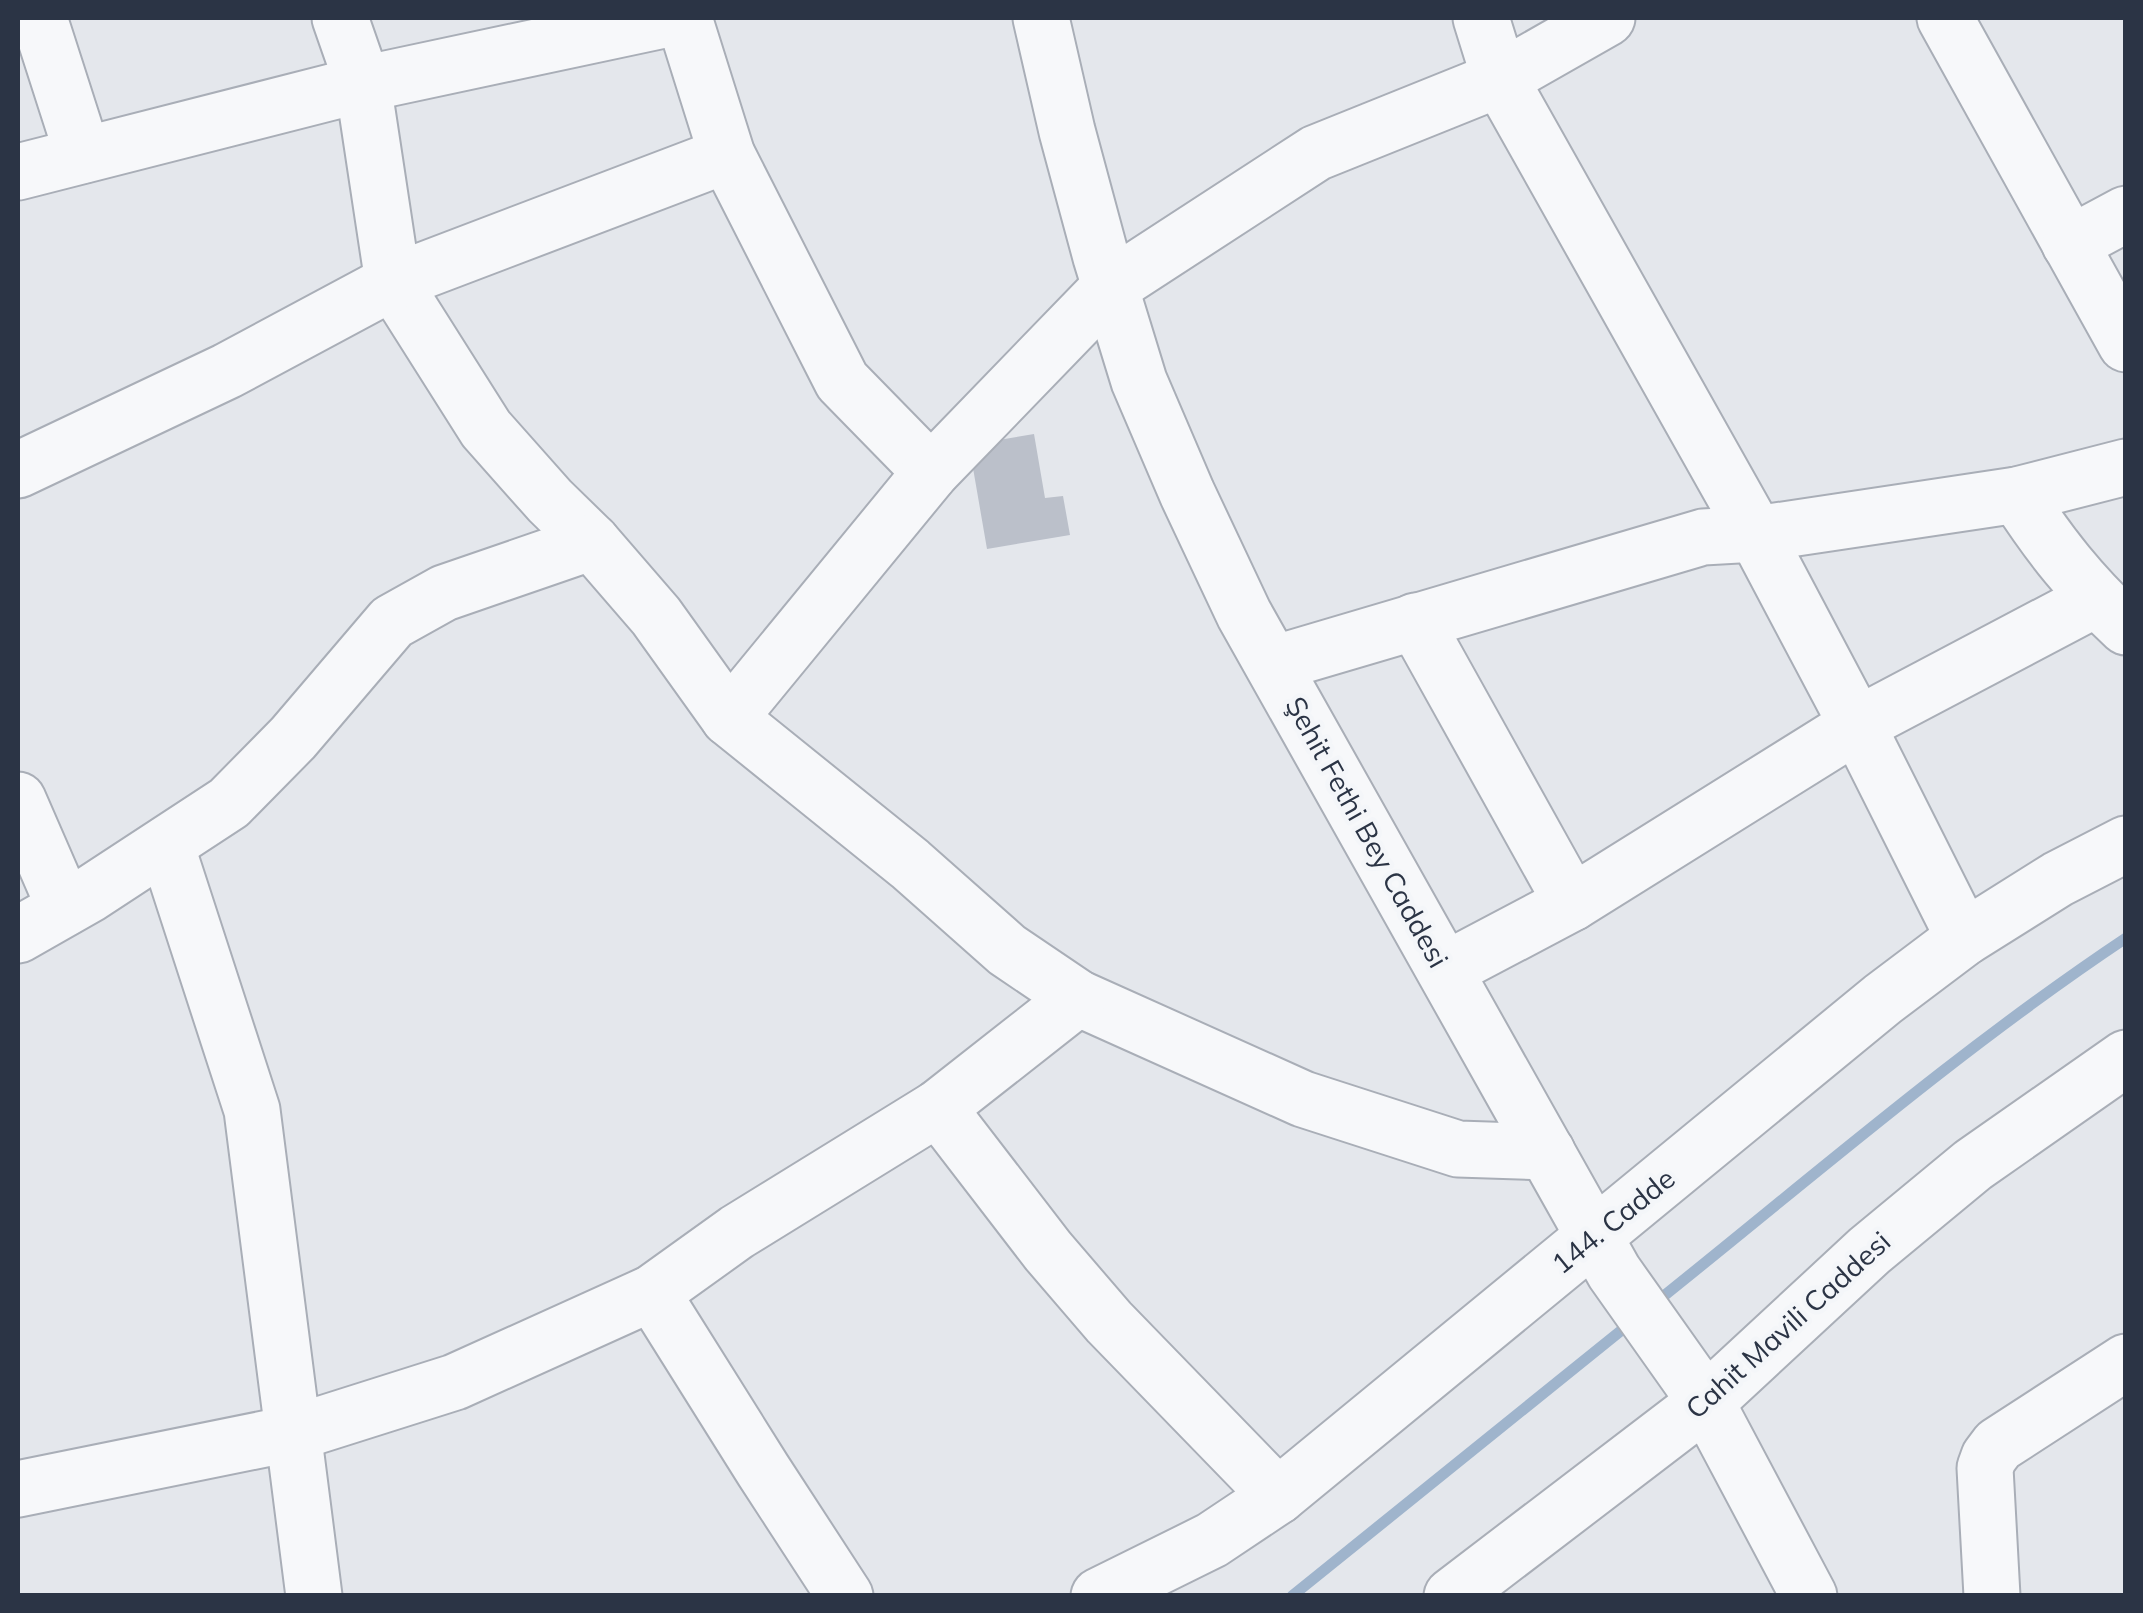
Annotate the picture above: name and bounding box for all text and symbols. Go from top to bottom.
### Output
street label: Şehit Fethi Bey Caddesi [1278,690,1457,973]
street label: 144. Cadde [1544,1160,1681,1281]
street label: Cahit Mavili Caddesi [1678,1223,1897,1426]

